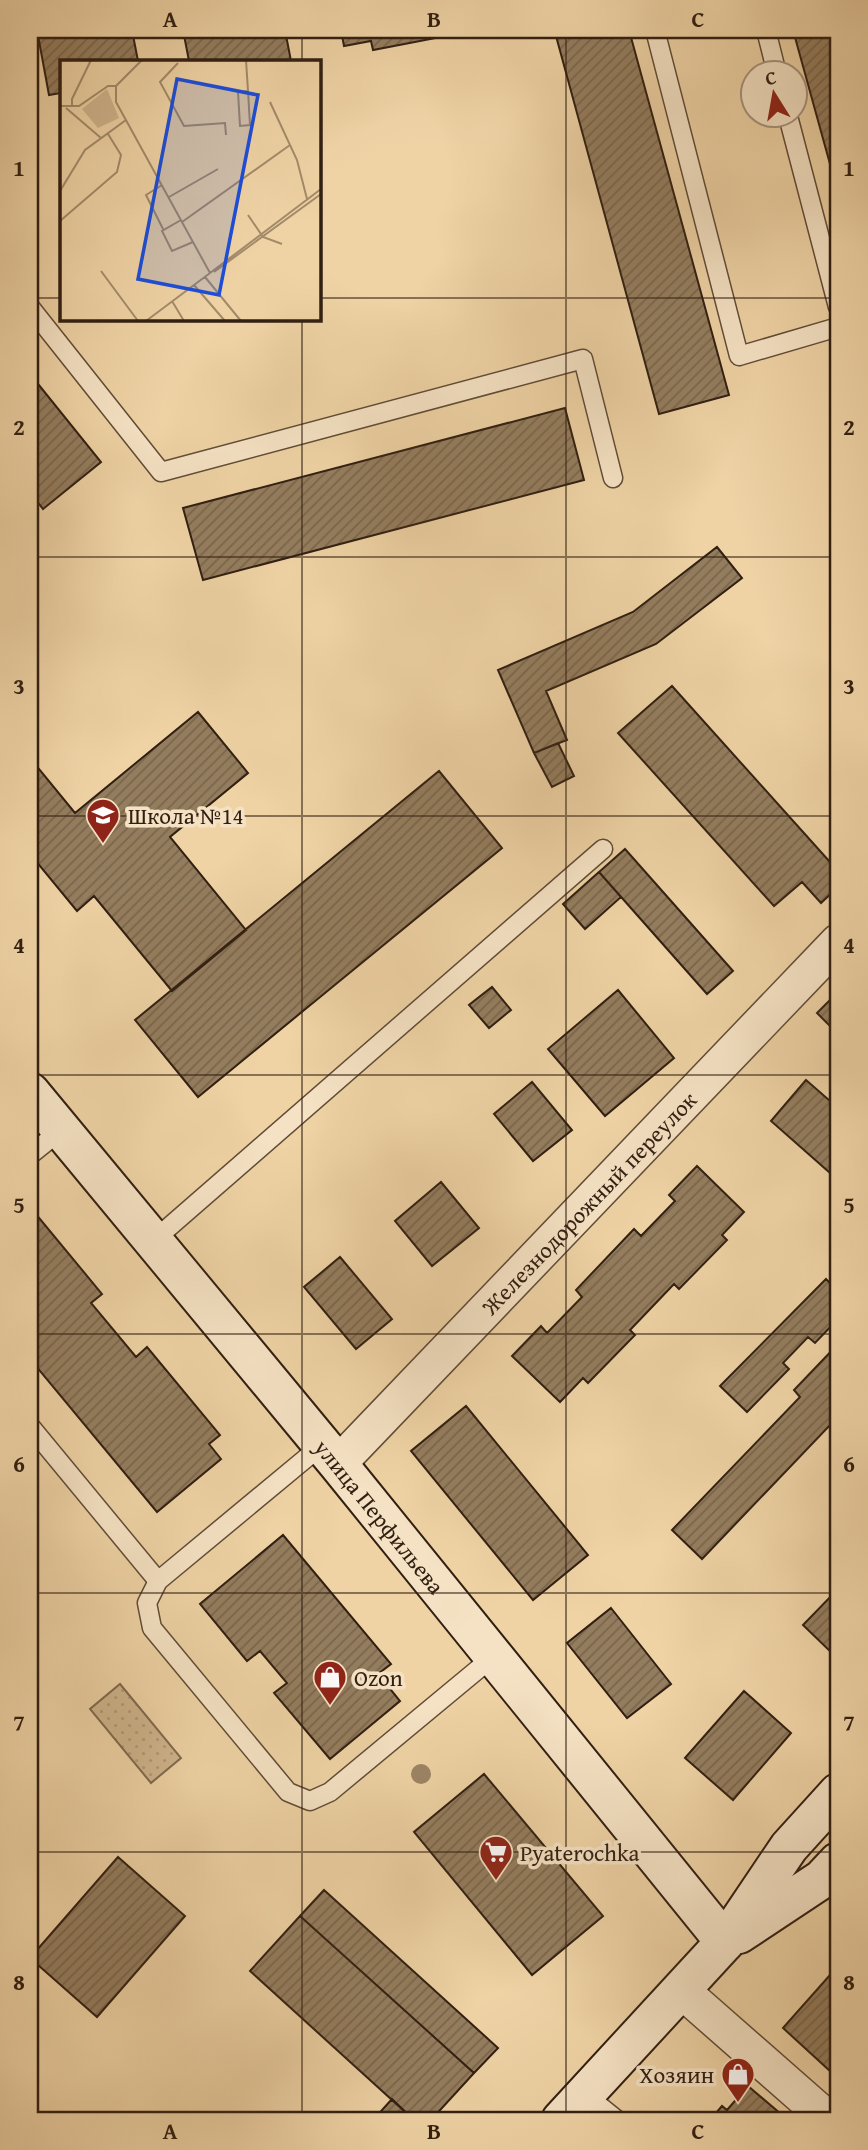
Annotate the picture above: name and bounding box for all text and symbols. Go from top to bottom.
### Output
text: A [163,2,178,35]
text: B [427,2,441,35]
text: C [691,2,705,35]
inset map [60,60,320,320]
north arrow [738,60,808,130]
text: С [763,62,779,92]
text: 1 [13,151,25,184]
text: 1 [843,151,855,184]
text: 2 [13,410,25,443]
text: 2 [843,410,855,443]
text: 3 [13,669,25,702]
text: 3 [843,669,855,702]
school or university icon: Школа №14 [84,796,122,845]
place label: Школа №14 [128,799,244,832]
text: 4 [13,928,25,961]
text: 4 [843,928,855,961]
street label: Железнодорожный переулок [473,1083,704,1322]
text: 5 [13,1188,25,1221]
text: 5 [843,1188,855,1221]
street label: улица Перфильева [307,1431,453,1601]
text: 6 [13,1447,25,1480]
text: 6 [843,1447,855,1480]
shop icon: Ozon [311,1658,349,1707]
place label: Ozon [354,1661,403,1694]
text: 7 [13,1706,25,1739]
text: 7 [843,1706,855,1739]
supermarket icon: Pyaterochka [477,1833,515,1882]
place label: Pyaterochka [520,1836,640,1869]
text: 8 [13,1965,25,1998]
text: 8 [843,1965,855,1998]
shop icon: Хозяин [719,2055,757,2104]
place label: Хозяин [639,2058,714,2091]
text: A [163,2114,178,2147]
text: B [427,2114,441,2147]
text: C [691,2114,705,2147]

